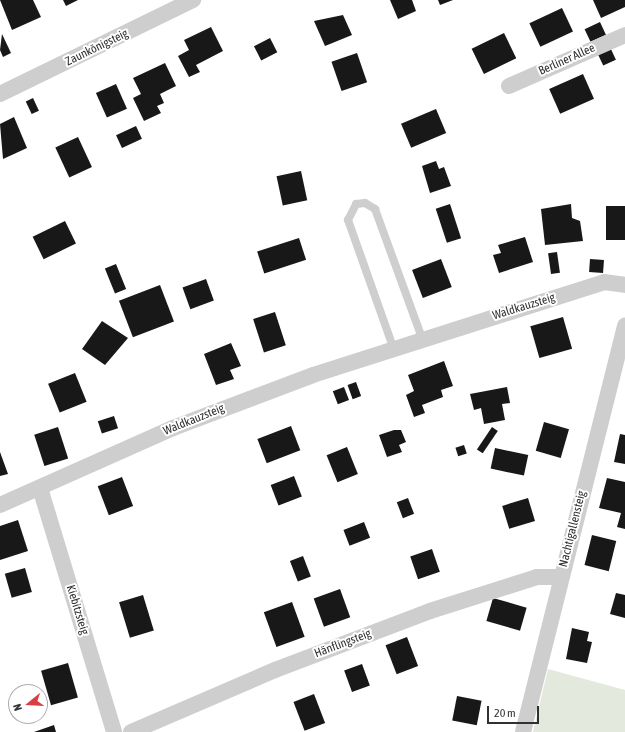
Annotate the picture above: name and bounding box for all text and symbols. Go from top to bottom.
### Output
street label: Zaunkönigsteig [63,27,131,69]
street label: Berliner Allee [537,41,597,79]
street label: Waldkauzsteig [491,291,557,323]
street label: Waldkauzsteig [161,401,227,439]
street label: Nachtigallensteig [557,489,589,569]
street label: Kiebitzsteig [63,583,91,637]
street label: Hänflingsteig [313,627,373,661]
north arrow [8,684,48,724]
scale bar [489,698,541,724]
text: N [11,702,24,712]
text: 20 m [494,706,516,720]

